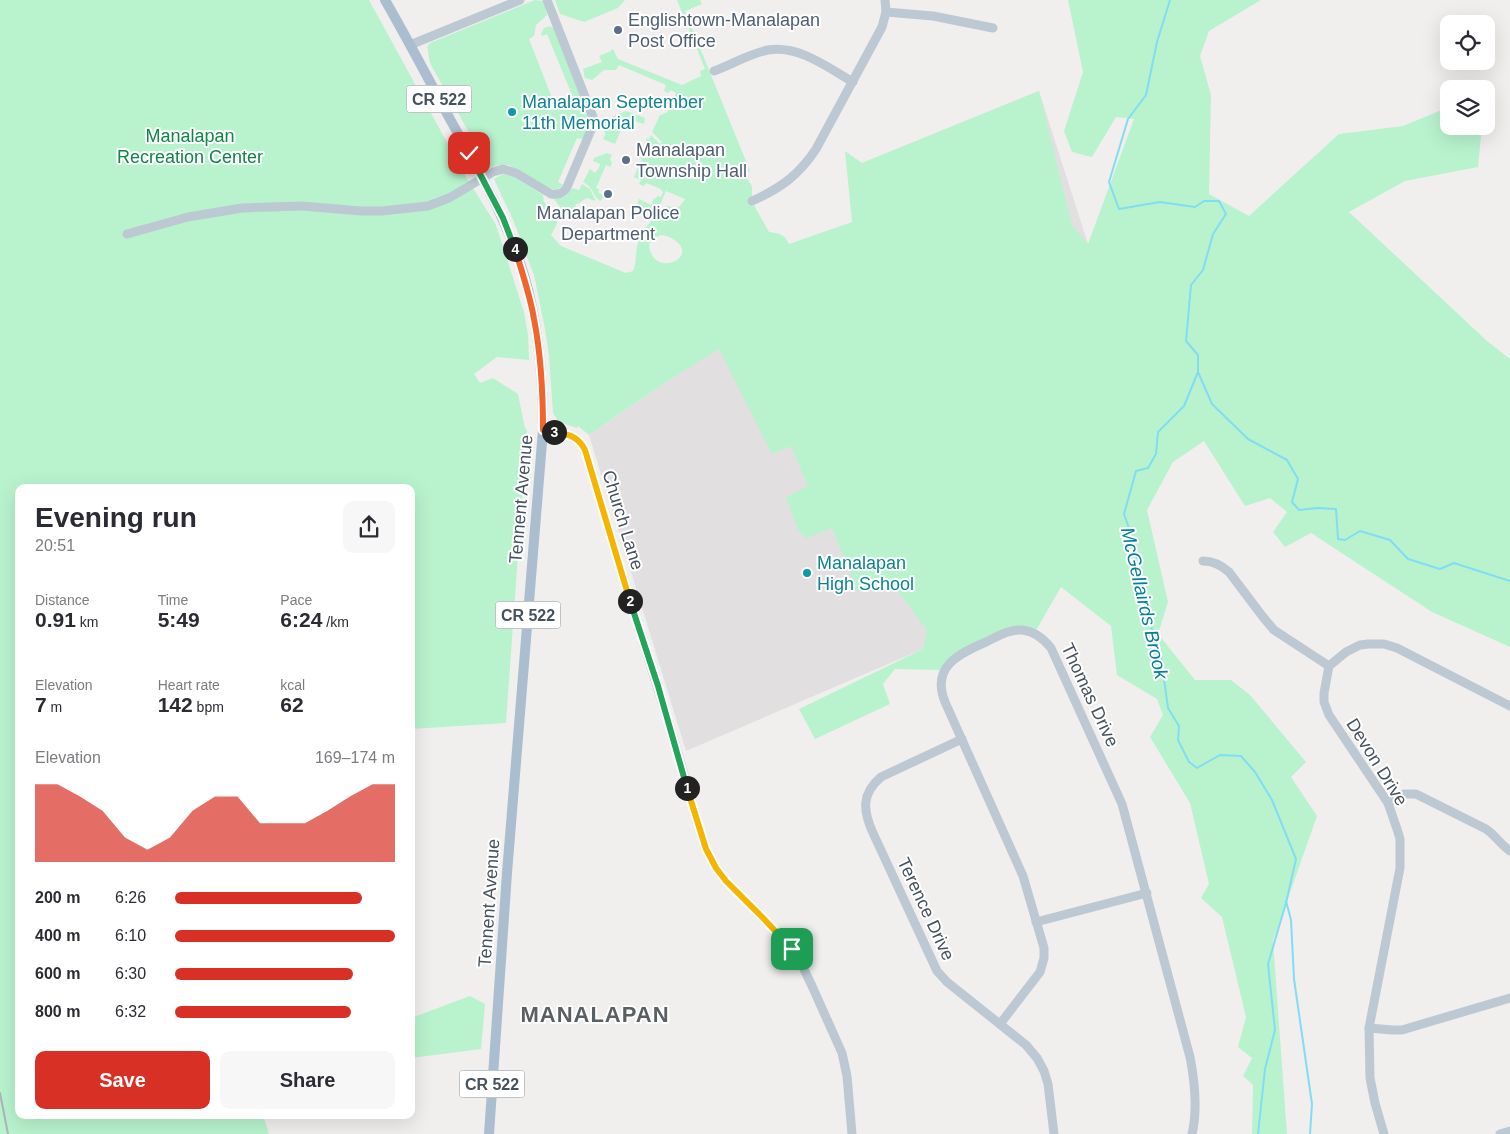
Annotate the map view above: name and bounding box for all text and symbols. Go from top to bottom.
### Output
place label: Englishtown-Manalapan Post Office [628,10,820,51]
map controls [1440,15,1495,135]
button: locate [1440,15,1495,70]
marker: Englishtown-Manalapan Post Office [612,24,624,36]
button: layers [1440,80,1495,135]
road number: CR 522 [406,86,472,112]
place label: Manalapan September 11th Memorial [522,92,704,133]
marker: Manalapan September 11th Memorial [506,106,518,118]
park label: Manalapan Recreation Center [117,126,263,167]
pin [448,132,490,174]
icon: check [455,139,483,167]
place label: Manalapan Township Hall [636,140,747,181]
marker: Manalapan Township Hall [620,154,632,166]
marker: Manalapan Police Department [602,188,614,200]
place label: Manalapan Police Department [536,203,680,244]
pin: 4 [502,236,528,262]
text: 4 [512,241,519,257]
pin: 3 [542,420,566,444]
text: 3 [551,424,558,440]
street label: Tennent Avenue [505,434,537,564]
street label: Church Lane [598,468,648,572]
button: share [343,501,395,553]
text: Evening run [35,502,197,533]
water label: McGellairds Brook [1117,525,1173,683]
text: 20:51 [35,537,75,554]
place label: Manalapan High School [817,553,914,594]
marker: Manalapan High School [801,567,813,579]
pin: 2 [618,588,642,614]
text: Distance [35,592,89,608]
text: Time [158,592,188,608]
text: Pace [280,592,312,608]
text: 2 [627,593,634,609]
road number: CR 522 [496,602,560,628]
text: 0.91 [35,608,76,631]
text: 5:49 [158,608,200,631]
text: 6:24 [280,608,322,631]
text: km [76,614,98,630]
text: /km [322,614,349,630]
street label: Thomas Drive [1057,640,1123,750]
text: Elevation [35,677,93,693]
text: Heart rate [158,677,220,693]
text: kcal [280,677,305,693]
text: 7 [35,693,47,716]
text: 142 [158,693,193,716]
text: 62 [280,693,304,716]
text: m [47,699,62,715]
text: bpm [193,699,224,715]
street label: Devon Drive [1342,715,1412,809]
text: Elevation [35,749,101,766]
text: 169–174 m [315,749,395,766]
pin: 1 [674,776,700,800]
text: 1 [684,780,691,796]
street label: Tennent Avenue [475,838,503,968]
street label: Terence Drive [893,854,959,964]
text: 200 m [35,889,80,906]
text: 6:26 [115,889,146,906]
text: 400 m [35,927,80,944]
text: 6:10 [115,927,146,944]
pin [771,928,813,970]
icon: arrive [778,935,806,963]
text: 600 m [35,965,80,982]
text: 6:30 [115,965,146,982]
district label: MANALAPAN [520,1002,670,1027]
text: 800 m [35,1003,80,1020]
text: 6:32 [115,1003,146,1020]
button: Save [35,1051,210,1109]
button: Share [220,1051,395,1109]
road number: CR 522 [460,1070,524,1098]

